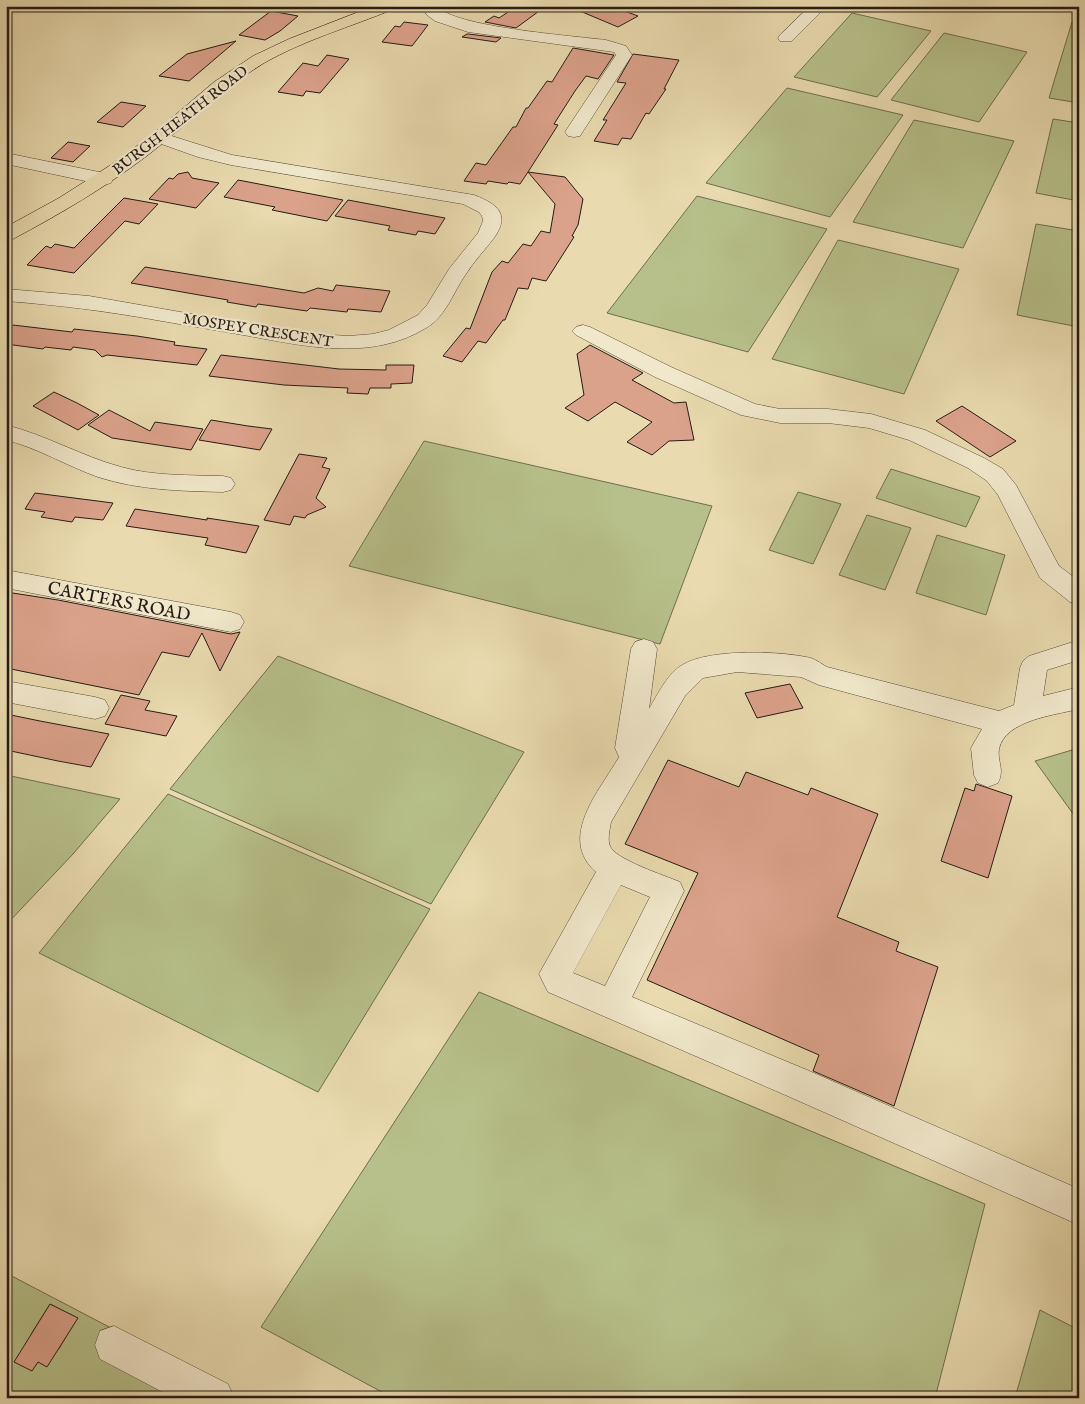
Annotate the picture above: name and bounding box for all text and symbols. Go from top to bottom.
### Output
street label: BURGH HEATH ROAD [109,62,252,179]
street label: MOSPEY CRESCENT [182,309,334,352]
street label: CARTERS ROAD [45,577,192,628]

